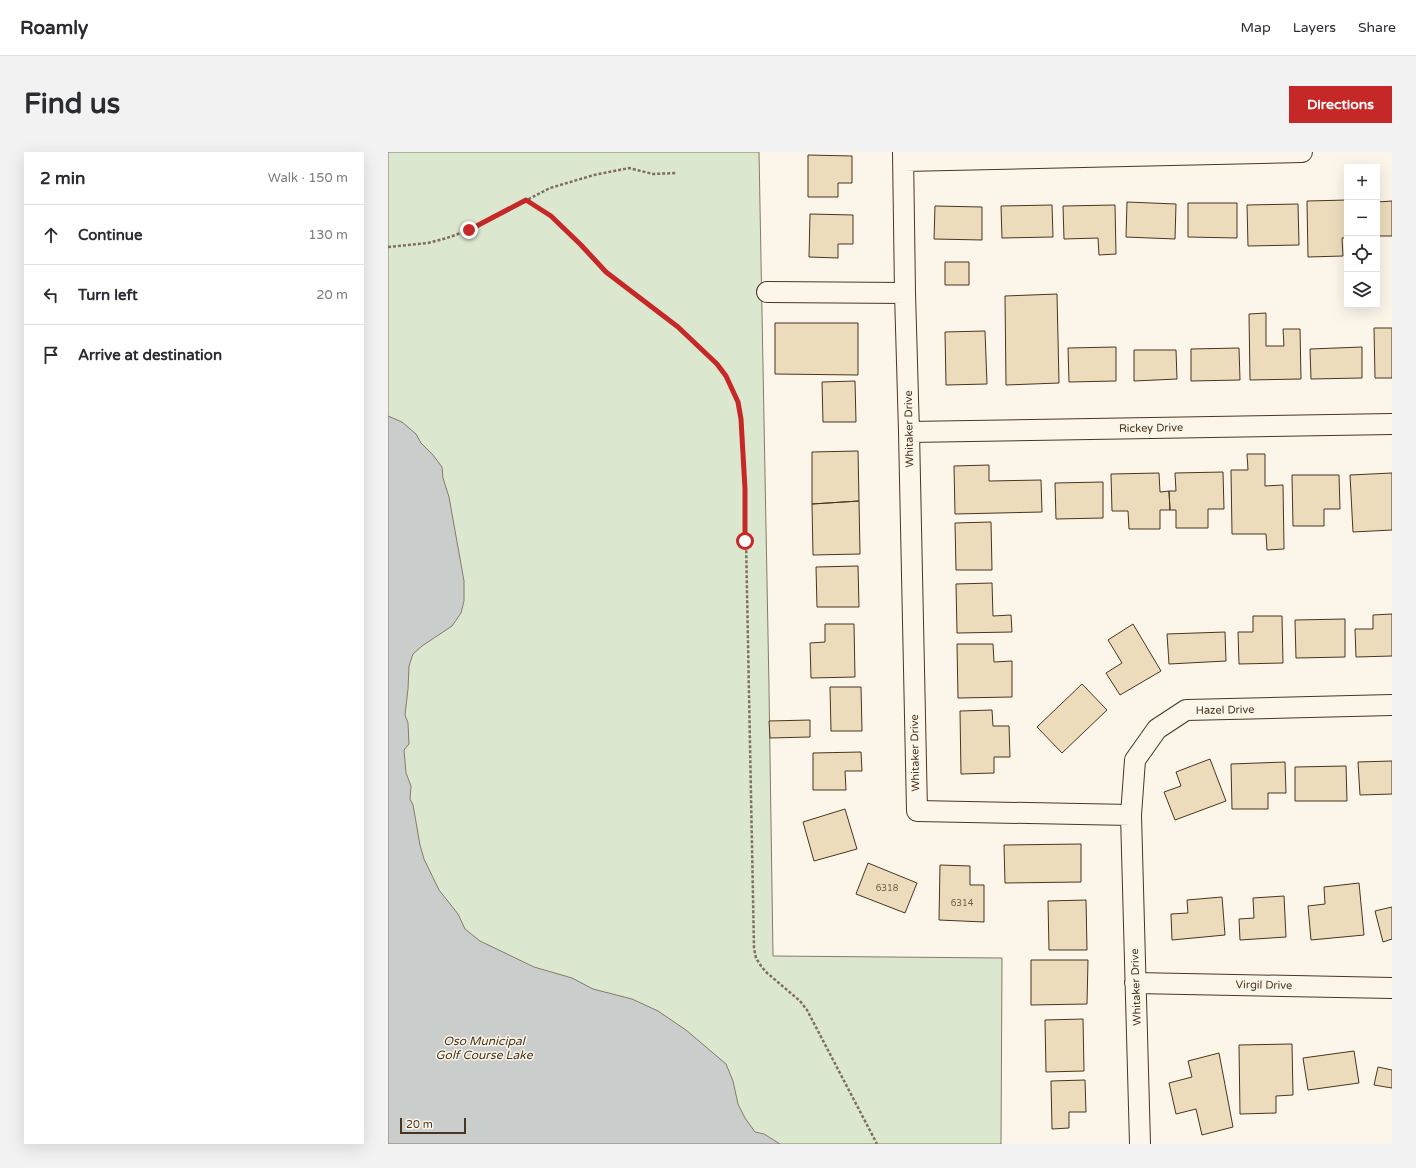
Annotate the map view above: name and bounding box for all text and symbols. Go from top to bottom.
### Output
text: Roamly [20,17,88,39]
text: Map [1241,19,1271,36]
text: Layers [1293,19,1336,36]
text: Share [1358,19,1396,36]
button: Directions [1289,86,1392,123]
text: Find us [24,87,120,121]
map controls [1344,164,1380,308]
button: + [1344,164,1380,200]
text: 2 min [40,168,85,189]
text: Walk · 150 m [268,170,348,186]
button: − [1344,200,1380,236]
route end [460,221,478,239]
icon: ahead [40,224,62,246]
text: Continue [78,226,142,244]
text: 130 m [308,227,348,243]
button: locate [1344,236,1380,272]
button: layers [1344,272,1380,308]
icon: left [40,284,62,306]
text: Turn left [78,286,138,304]
text: 20 m [316,287,348,303]
icon: arrive [40,344,62,366]
text: Arrive at destination [78,346,222,364]
street label: Whitaker Drive [902,390,916,468]
street label: Rickey Drive [1119,421,1183,435]
route start [736,532,754,550]
street label: Hazel Drive [1195,703,1255,717]
street label: Whitaker Drive [908,714,922,792]
house number: 6318 [876,883,899,894]
house number: 6314 [951,898,974,909]
street label: Whitaker Drive [1128,948,1144,1026]
street label: Virgil Drive [1236,978,1292,992]
water label: Oso Municipal Golf Course Lake [436,1034,534,1062]
scale bar [400,1116,466,1135]
text: 20 m [406,1118,433,1131]

